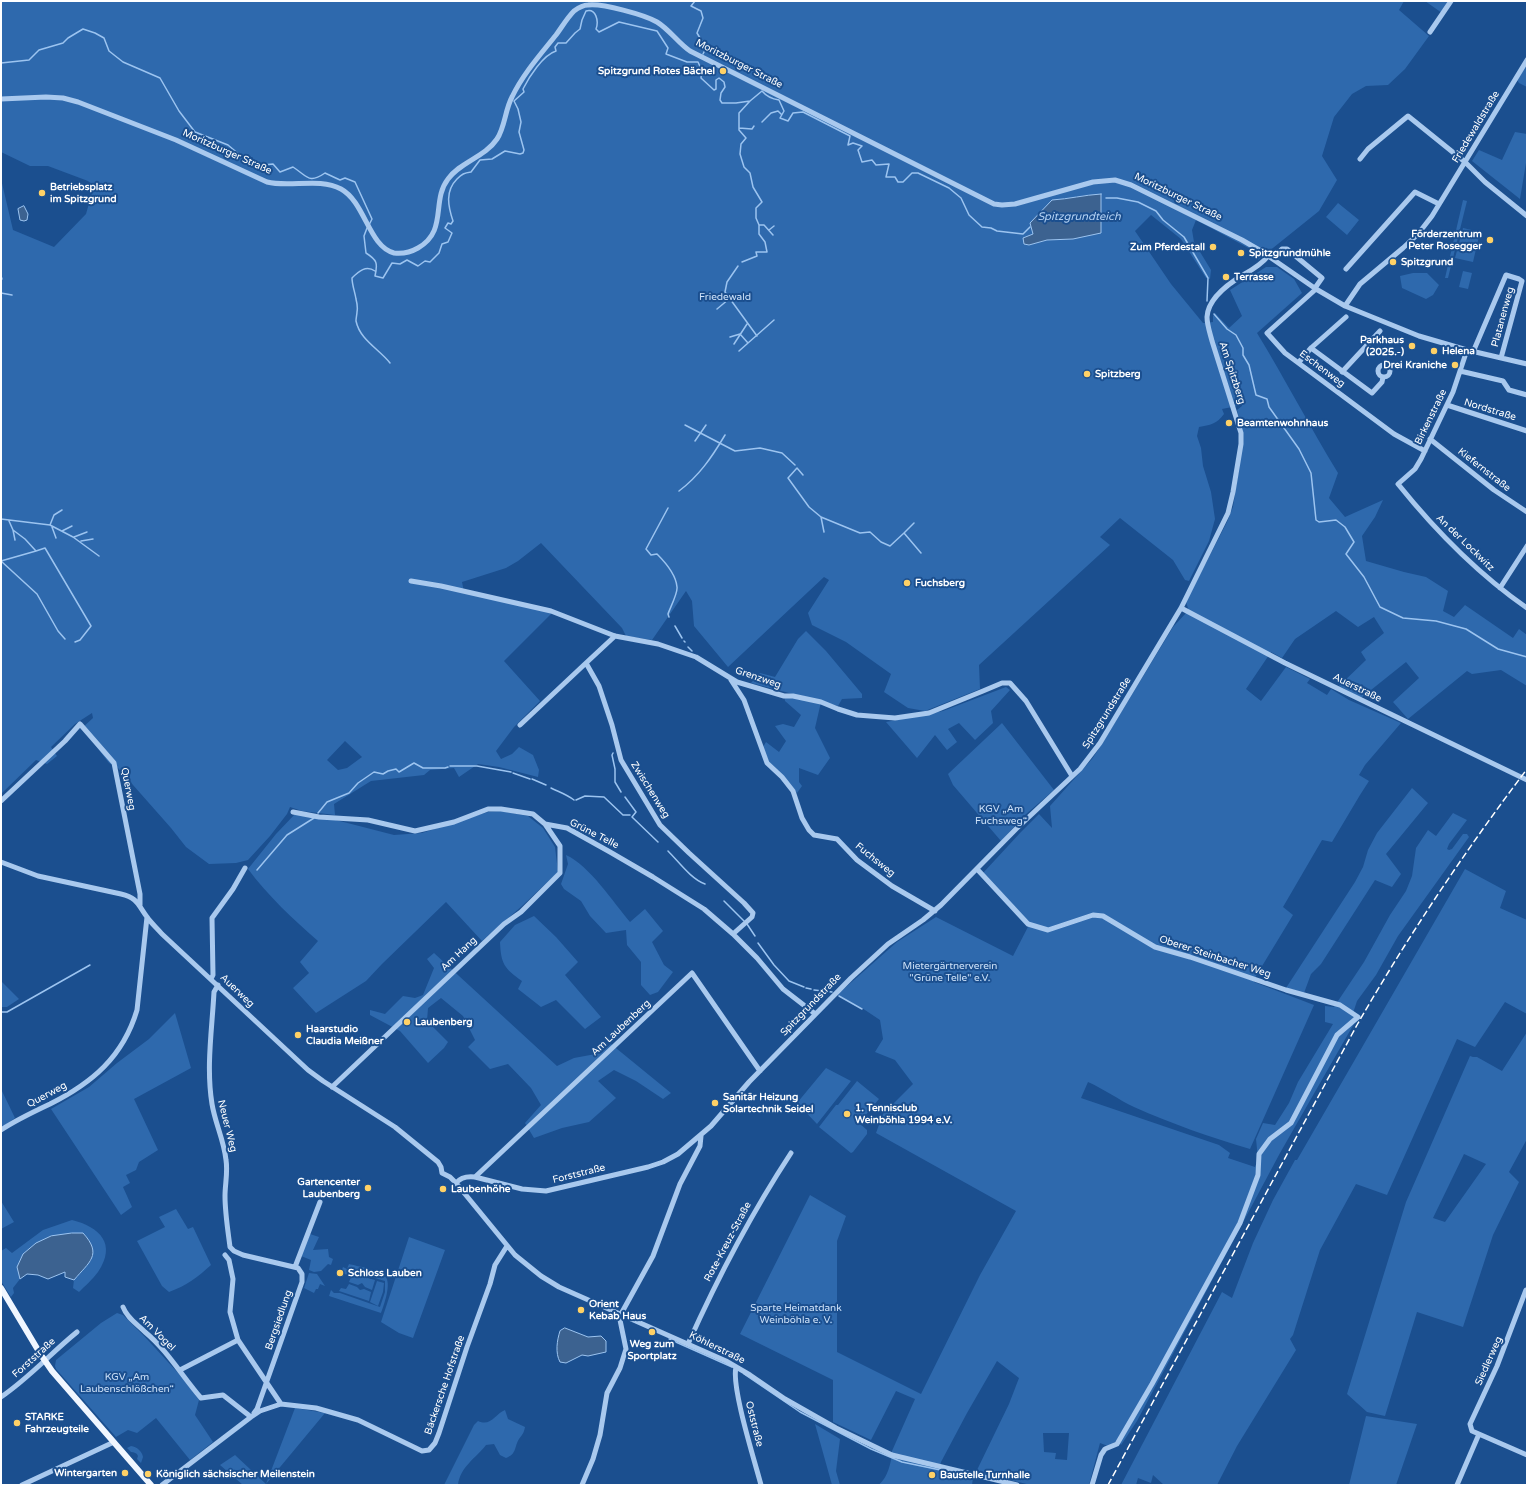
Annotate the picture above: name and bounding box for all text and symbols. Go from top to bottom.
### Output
street label: Moritzburger Straße [693,37,785,91]
place label: Spitzgrund Rotes Bächel [598,65,715,77]
marker: Spitzgrund Rotes Bächel [718,66,728,76]
street label: Friedewaldstraße [1450,89,1502,165]
street label: Moritzburger Straße [181,127,273,177]
street label: Moritzburger Straße [1132,171,1224,223]
place label: Betriebsplatz im Spitzgrund [50,181,117,204]
marker: Betriebsplatz im Spitzgrund [37,188,47,198]
water label: Spitzgrundteich [1037,210,1121,224]
place label: Förderzentrum Peter Rosegger [1408,228,1482,252]
marker: Förderzentrum Peter Rosegger [1485,235,1495,245]
place label: Zum Pferdestall [1130,241,1205,253]
marker: Zum Pferdestall [1208,242,1218,252]
place label: Spitzgrundmühle [1249,247,1331,259]
marker: Spitzgrundmühle [1236,248,1246,258]
place label: Spitzgrund [1401,256,1453,268]
marker: Spitzgrund [1388,257,1398,267]
place label: Terrasse [1234,271,1274,283]
marker: Terrasse [1221,272,1231,282]
street label: Platanenweg [1489,286,1517,348]
park label: Friedewald [699,291,751,303]
place label: Parkhaus (2025.-) [1360,334,1404,358]
street label: Am Spitzberg [1216,340,1248,406]
marker: Parkhaus (2025.-) [1407,341,1417,351]
place label: Helena [1442,345,1475,357]
marker: Helena [1429,346,1439,356]
street label: Eschenweg [1297,348,1347,390]
place label: Drei Kraniche [1383,359,1447,371]
marker: Drei Kraniche [1450,360,1460,370]
place label: Spitzberg [1095,368,1141,380]
marker: Spitzberg [1082,369,1092,379]
street label: Birkenstraße [1412,387,1450,447]
street label: Nordstraße [1463,396,1517,424]
place label: Beamtenwohnhaus [1237,417,1328,429]
marker: Beamtenwohnhaus [1224,418,1234,428]
street label: Kiefernstraße [1455,446,1513,494]
street label: An der Lockwitz [1433,512,1497,574]
place label: Fuchsberg [915,577,965,589]
marker: Fuchsberg [902,578,912,588]
street label: Grenzweg [733,665,783,691]
street label: Auerstraße [1331,671,1383,705]
street label: Spitzgrundstraße [1080,675,1134,751]
street label: Zwischenweg [628,759,672,821]
street label: Querweg [118,767,138,811]
park label: KGV „Am Fuchsweg“ [975,803,1027,826]
street label: Grüne Telle [567,816,621,852]
street label: Fuchsweg [853,840,897,880]
street label: Oberer Steinbacher Weg [1158,933,1272,981]
street label: Am Hang [439,934,479,974]
park label: Mietergärtnerverein "Grüne Telle" e.V. [903,960,997,984]
street label: Spitzgrundstraße [778,971,844,1039]
street label: Auerweg [217,972,257,1010]
street label: Am Laubenberg [589,997,653,1059]
place label: Laubenberg [415,1016,472,1028]
marker: Laubenberg [402,1017,412,1027]
place label: Haarstudio Claudia Meißner [306,1023,383,1046]
marker: Haarstudio Claudia Meißner [293,1030,303,1040]
street label: Querweg [25,1080,69,1110]
place label: Sanitär Heizung Solartechnik Seidel [723,1091,813,1114]
marker: Sanitär Heizung Solartechnik Seidel [710,1098,720,1108]
street label: Neuer Weg [215,1099,239,1153]
place label: 1. Tennisclub Weinböhla 1994 e.V. [855,1102,952,1126]
marker: 1. Tennisclub Weinböhla 1994 e.V. [842,1109,852,1119]
street label: Forststraße [551,1162,607,1186]
place label: Gartencenter Laubenberg [297,1176,360,1200]
marker: Gartencenter Laubenberg [363,1183,373,1193]
place label: Laubenhöhe [451,1183,510,1195]
marker: Laubenhöhe [438,1184,448,1194]
street label: Rote-Kreuz-Straße [702,1200,754,1284]
place label: Schloss Lauben [348,1267,422,1279]
marker: Schloss Lauben [335,1268,345,1278]
street label: Bergsiedlung [263,1288,295,1352]
place label: Orient Kebab Haus [589,1298,646,1322]
park label: Sparte Heimatdank Weinböhla e. V. [750,1302,842,1326]
marker: Orient Kebab Haus [576,1305,586,1315]
street label: Am Vogel [136,1312,178,1354]
marker: Weg zum Sportplatz [647,1327,657,1337]
street label: Köhlerstraße [687,1329,747,1367]
street label: Bäckersche Hofstraße [422,1334,468,1436]
street label: Forststraße [10,1335,58,1381]
street label: Siedlerweg [1473,1335,1505,1387]
place label: Weg zum Sportplatz [627,1338,677,1362]
park label: KGV „Am Laubenschlößchen“ [80,1371,174,1394]
street label: Oststraße [743,1400,765,1448]
place label: STARKE Fahrzeugteile [25,1411,89,1434]
marker: STARKE Fahrzeugteile [12,1418,22,1428]
place label: Wintergarten [54,1467,117,1479]
marker: Wintergarten [120,1468,130,1478]
place label: Königlich sächsischer Meilenstein [156,1468,315,1480]
marker: Königlich sächsischer Meilenstein [143,1469,153,1479]
place label: Baustelle Turnhalle [940,1469,1030,1481]
marker: Baustelle Turnhalle [927,1470,937,1480]

